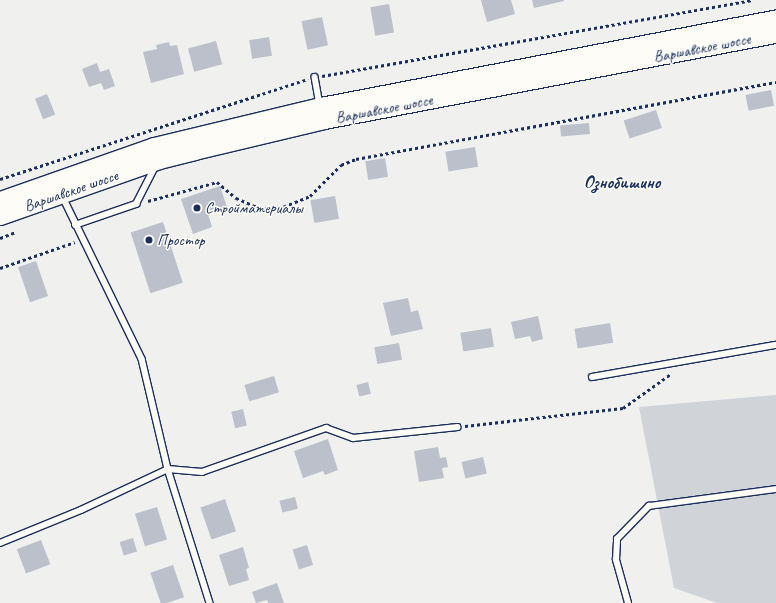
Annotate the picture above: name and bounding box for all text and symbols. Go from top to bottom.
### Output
street label: Варшавское шоссе [651,29,753,67]
street label: Варшавское шоссе [333,90,435,128]
street label: Варшавское шоссе [21,166,121,216]
district label: Ознобишино [584,171,660,193]
place label: Стройматериалы [205,198,303,218]
marker: Стройматериалы [192,203,202,213]
place label: Простор [157,230,205,250]
marker: Простор [144,235,154,245]

